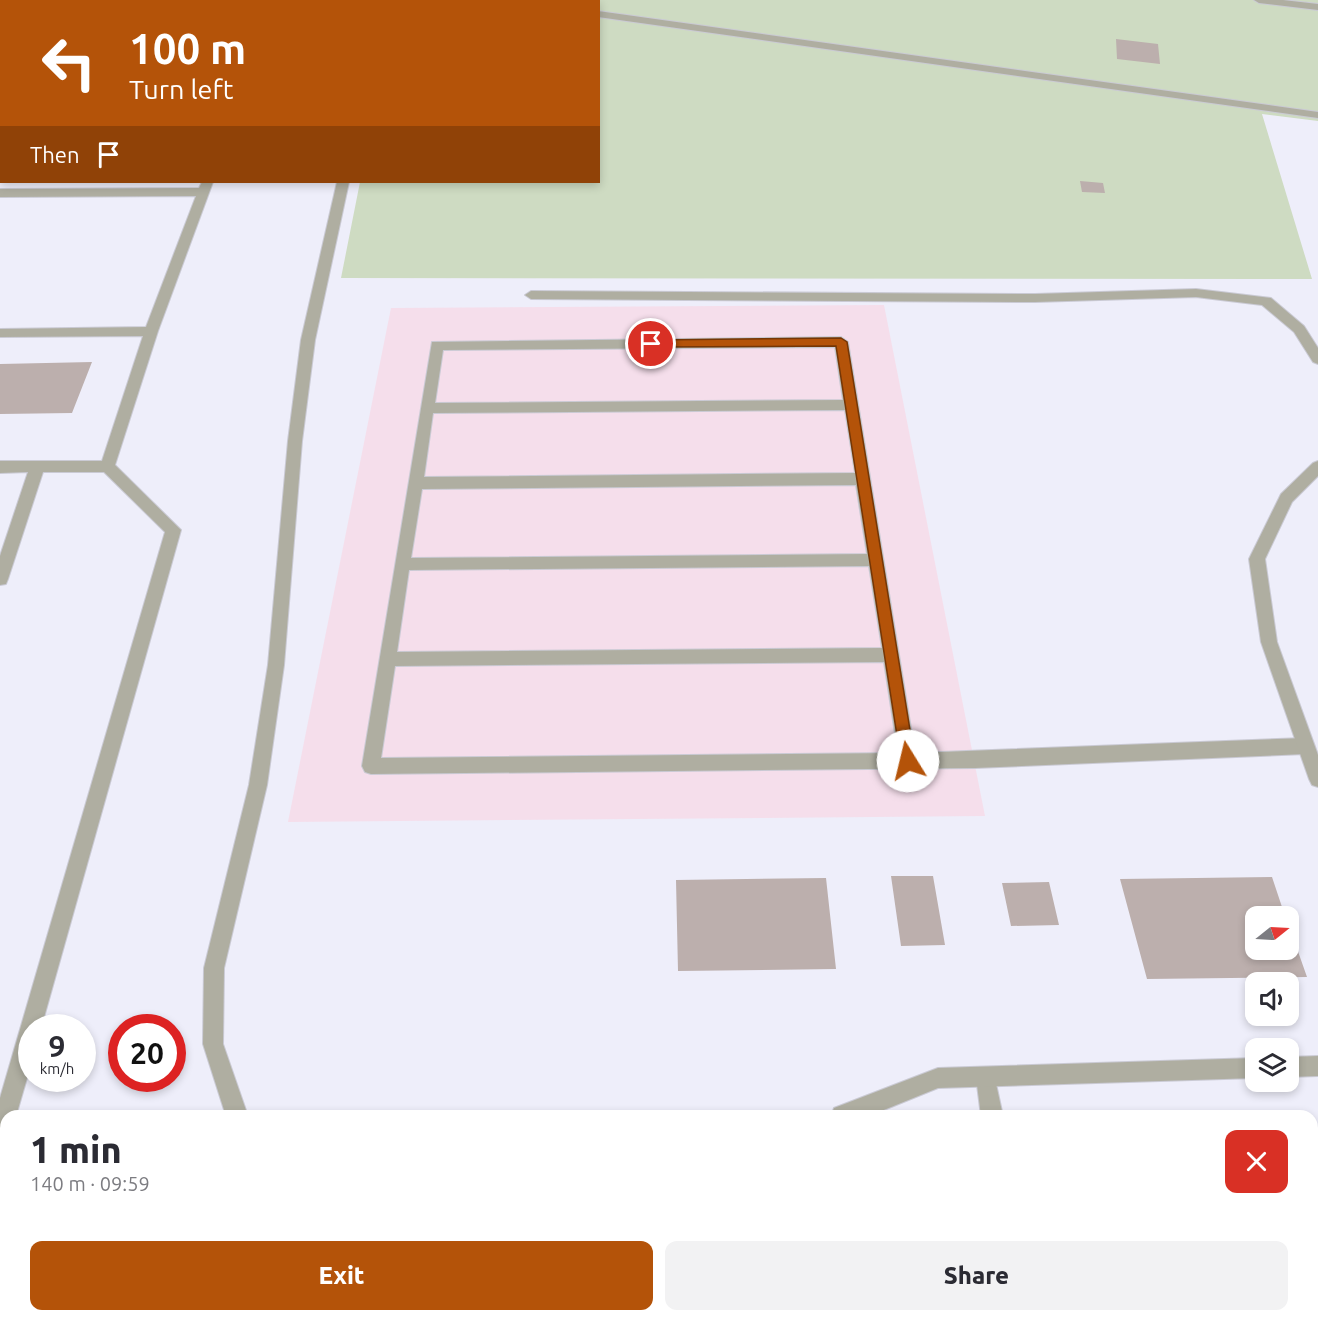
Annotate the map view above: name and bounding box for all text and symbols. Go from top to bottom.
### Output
icon: left [30,24,108,102]
text: 100 m [129,25,246,72]
text: Turn left [129,74,233,104]
icon: arrive [92,138,125,171]
text: Then [30,142,80,167]
pin [625,318,676,369]
icon: arrive [634,327,667,360]
position arrow [876,729,940,793]
north arrow [1245,906,1299,960]
map controls [1245,906,1299,1092]
button: sound [1245,972,1299,1026]
speed limit sign: 20 [108,1014,186,1092]
text: 9 [49,1029,65,1063]
button: layers [1245,1038,1299,1092]
text: km/h [40,1060,74,1077]
text: 1 min [30,1129,122,1170]
button: close [1225,1130,1288,1193]
text: 140 m · 09:59 [30,1172,150,1195]
button: Exit [30,1241,653,1310]
button: Share [665,1241,1288,1310]

